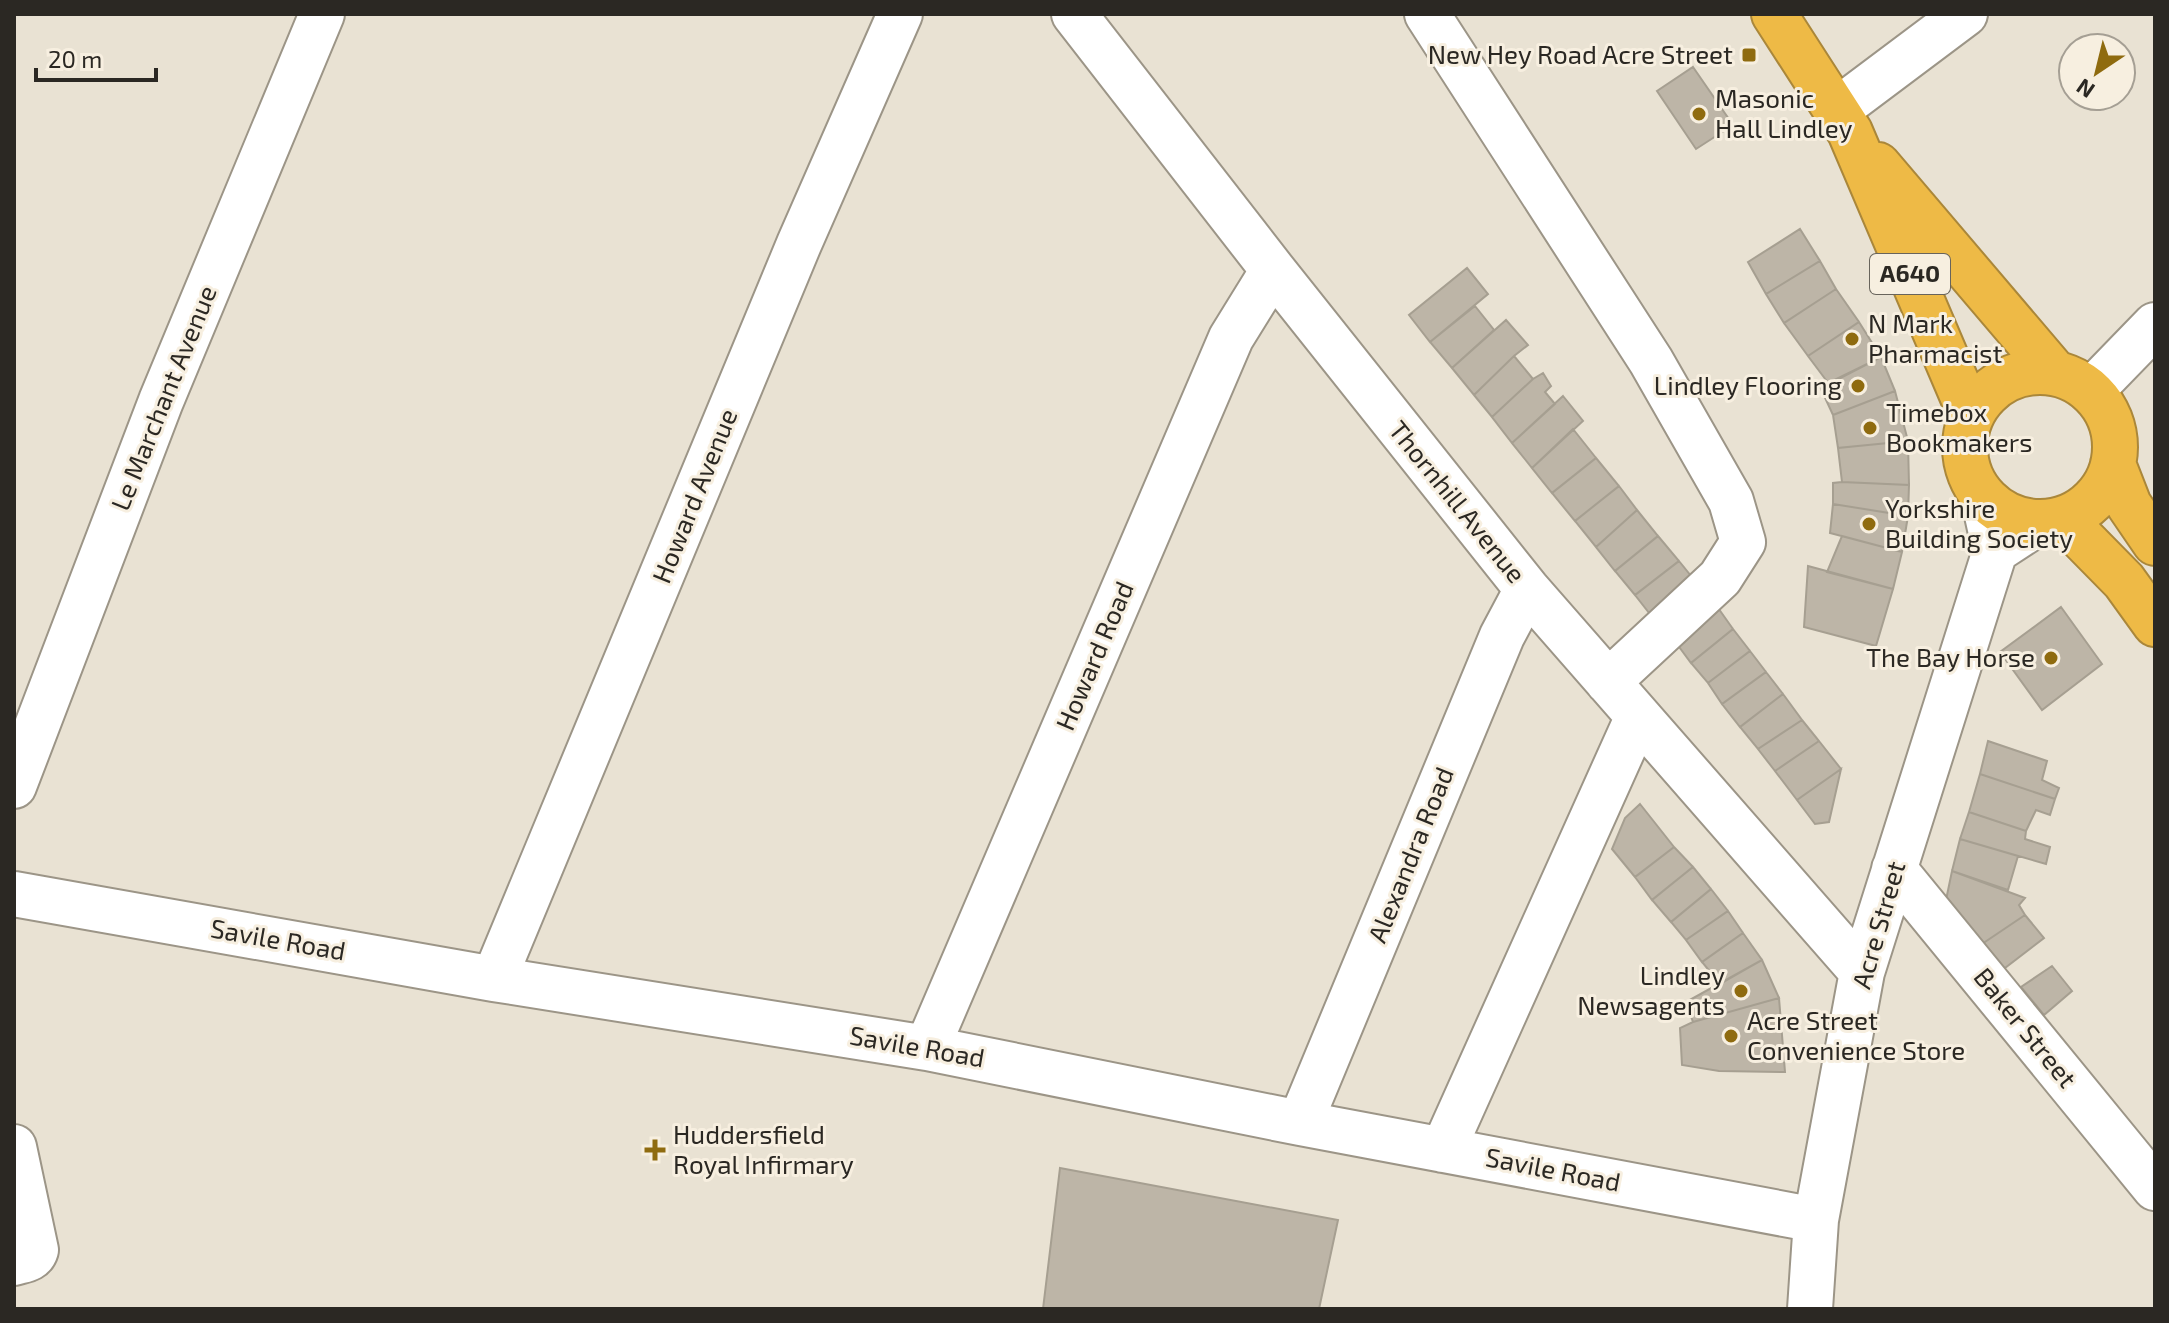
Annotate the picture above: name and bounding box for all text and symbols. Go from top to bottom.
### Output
scale bar [36,32,156,82]
north arrow [2057,32,2137,112]
place label: New Hey Road Acre Street [1428,38,1733,69]
text: 20 m [48,44,102,73]
marker: New Hey Road Acre Street [1740,46,1758,64]
text: N [2071,74,2099,104]
place label: Masonic Hall Lindley [1715,82,1853,143]
marker: Masonic Hall Lindley [1690,105,1708,123]
road number: A640 [1870,254,1950,294]
street label: Le Marchant Avenue [103,281,222,514]
place label: N Mark Pharmacist [1868,307,2003,368]
marker: N Mark Pharmacist [1843,330,1861,348]
place label: Lindley Flooring [1654,369,1842,400]
marker: Lindley Flooring [1849,377,1867,395]
place label: Timebox Bookmakers [1886,396,2032,457]
street label: Howard Avenue [645,404,743,587]
street label: Thornhill Avenue [1383,414,1533,588]
marker: Timebox Bookmakers [1861,419,1879,437]
place label: Yorkshire Building Society [1885,492,2073,553]
marker: Yorkshire Building Society [1860,515,1878,533]
street label: Howard Road [1048,576,1139,734]
place label: The Bay Horse [1866,641,2035,672]
marker: The Bay Horse [2042,649,2060,667]
street label: Alexandra Road [1360,762,1459,947]
street label: Acre Street [1845,857,1911,992]
street label: Savile Road [208,911,348,966]
place label: Lindley Newsagents [1577,959,1725,1020]
street label: Baker Street [1968,961,2084,1093]
marker: Lindley Newsagents [1732,982,1750,1000]
place label: Acre Street Convenience Store [1747,1004,1965,1065]
street label: Savile Road [847,1018,987,1073]
marker: Acre Street Convenience Store [1722,1027,1740,1045]
place label: Huddersfield Royal Infirmary [673,1118,854,1179]
marker: Huddersfield Royal Infirmary [644,1139,666,1161]
street label: Savile Road [1483,1140,1623,1197]

